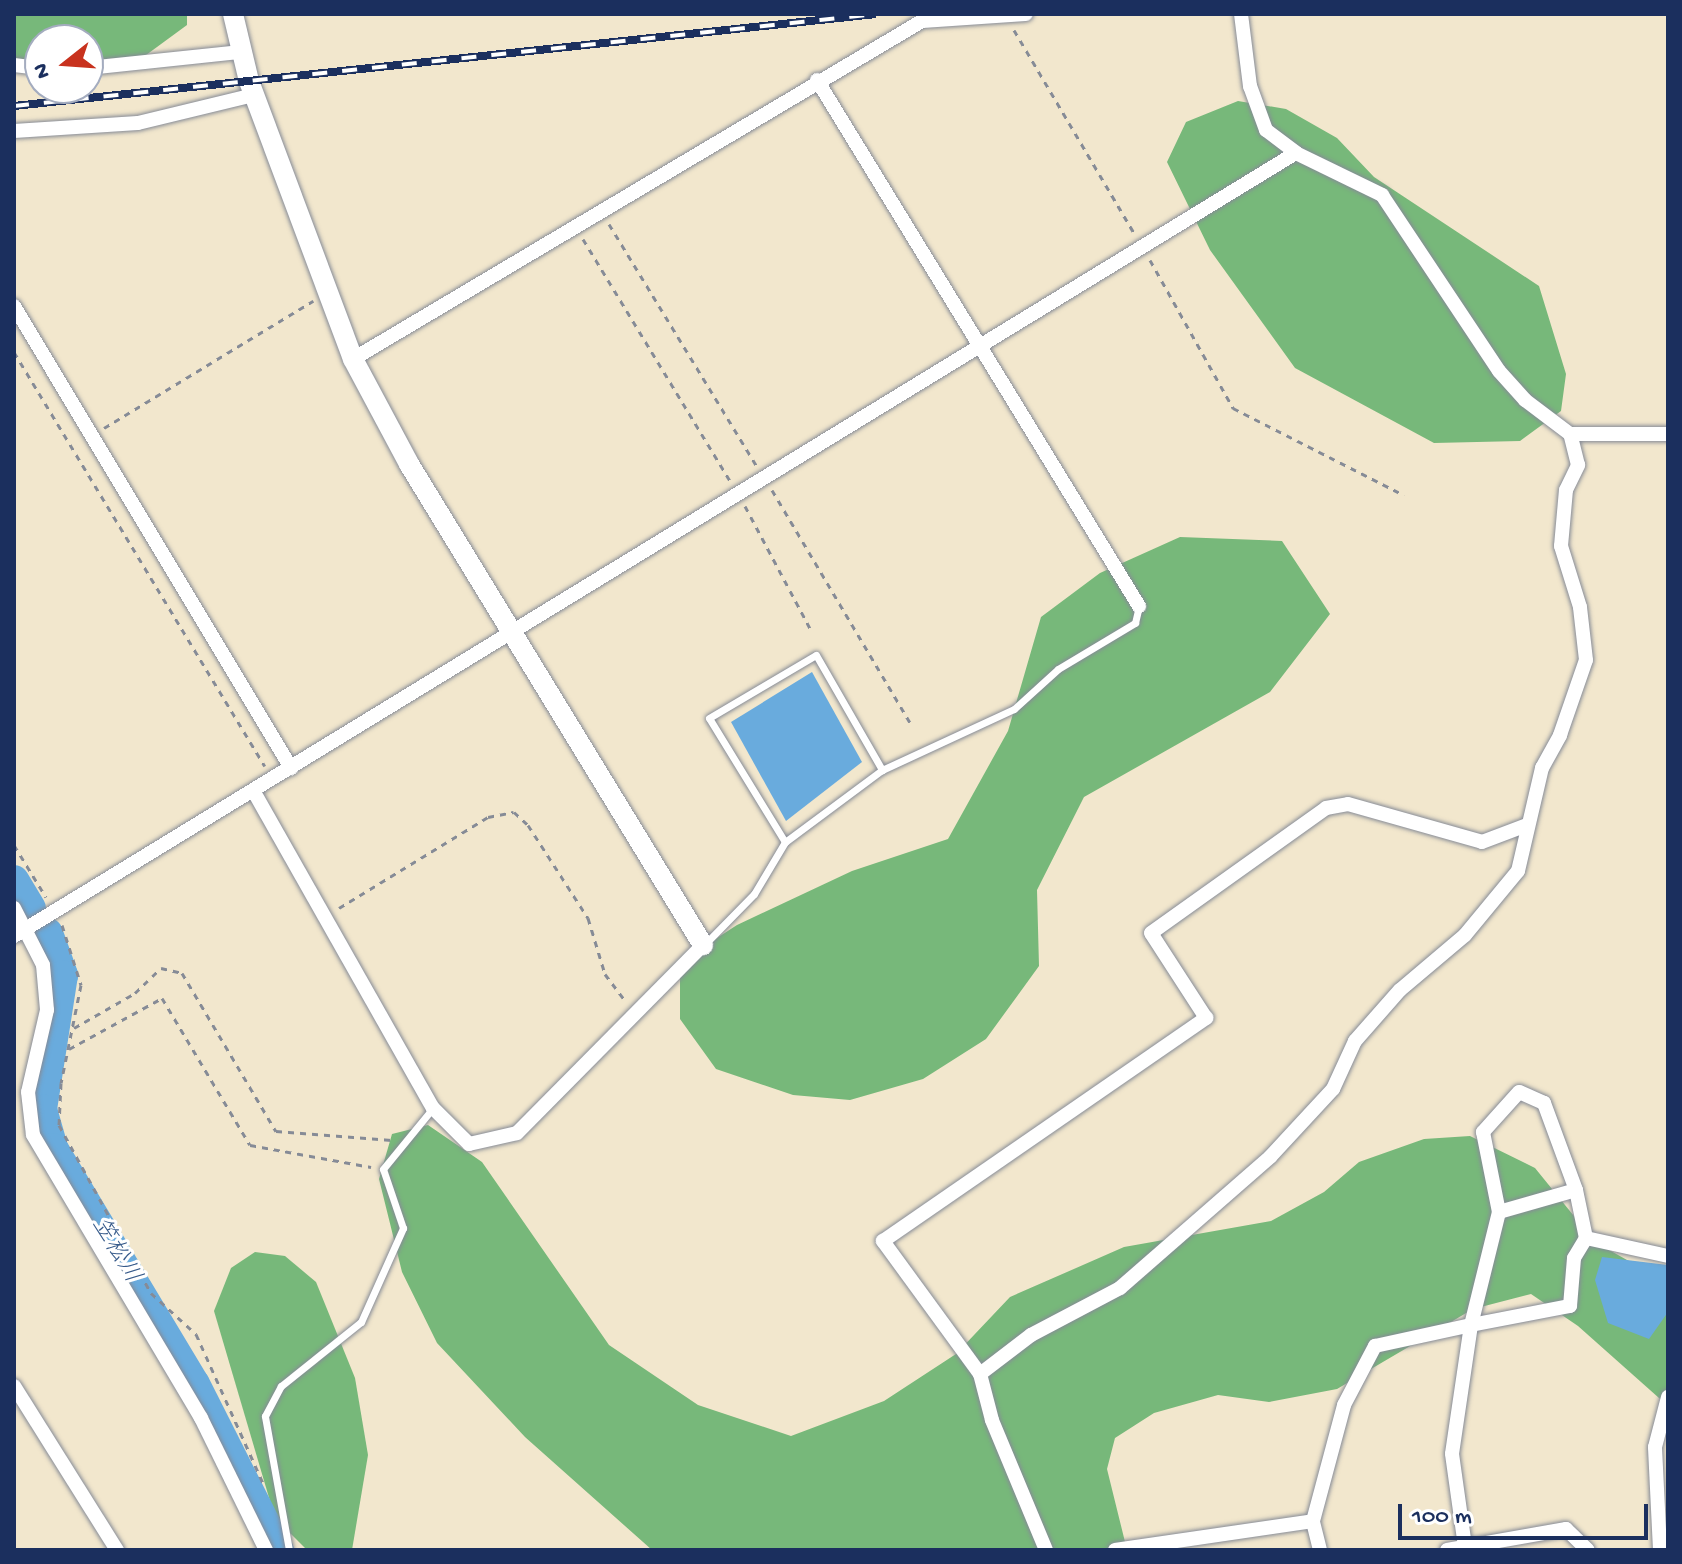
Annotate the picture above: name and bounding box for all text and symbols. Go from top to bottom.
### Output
north arrow [24,24,104,104]
text: N [28,60,57,81]
water label: 笠松川 [84,1213,146,1289]
scale bar [1402,1488,1652,1538]
text: 100 m [1412,1503,1472,1532]

